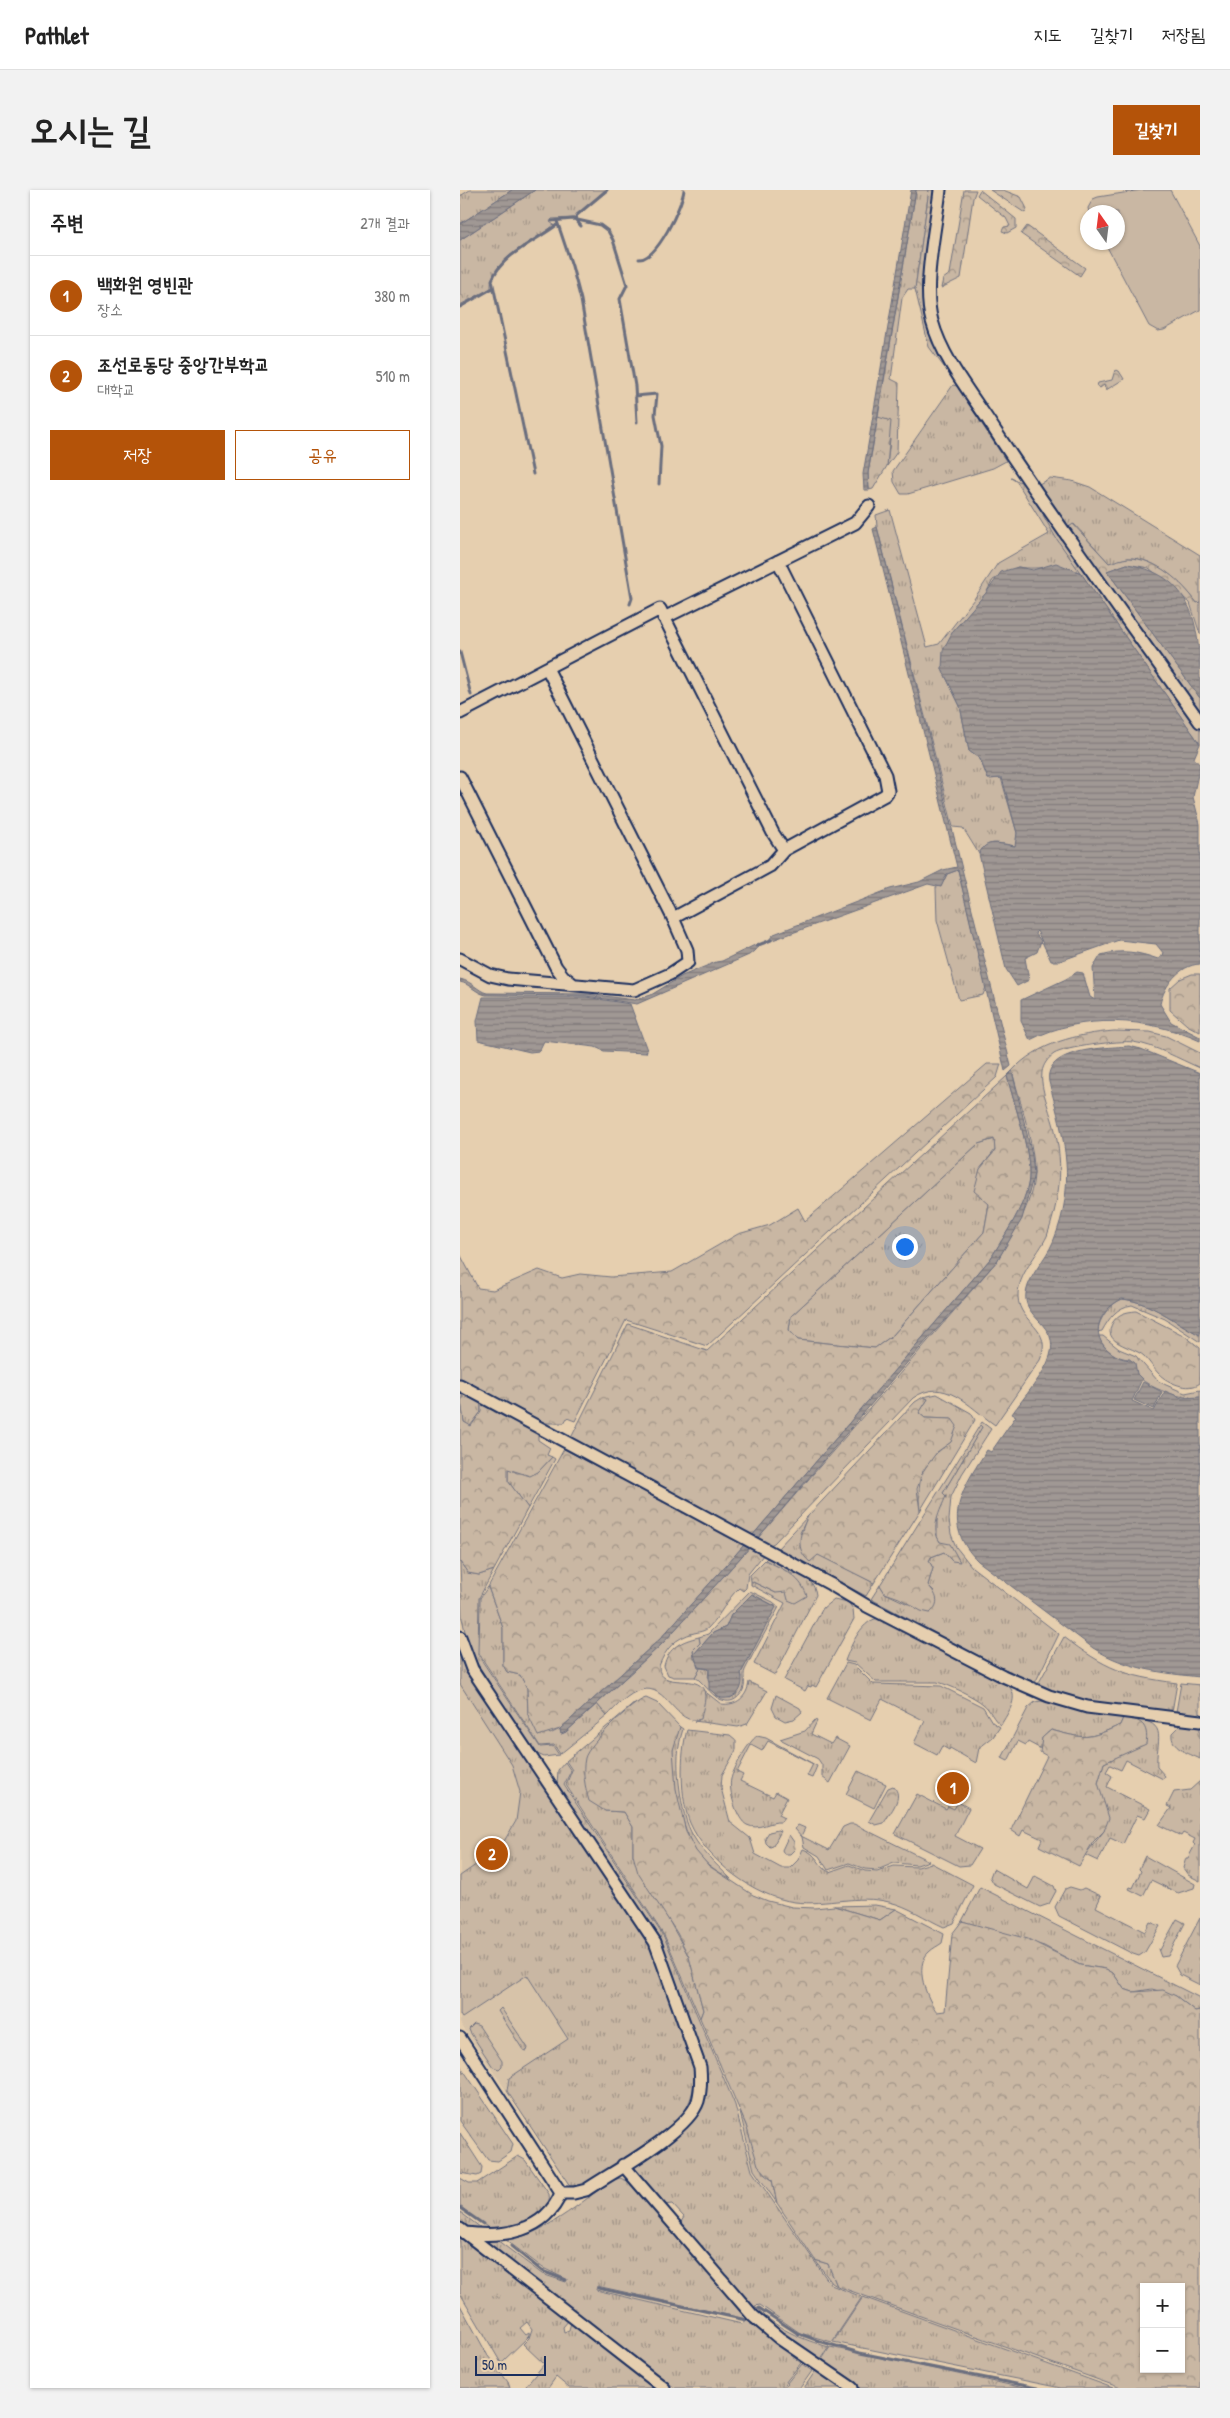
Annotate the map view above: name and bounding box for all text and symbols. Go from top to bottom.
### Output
text: Pathlet [25,19,88,51]
text: 지도 [1033,22,1062,47]
text: 길찾기 [1090,22,1134,47]
text: 저장됨 [1162,22,1205,47]
button: 길찾기 [1113,105,1200,155]
text: 오시는 길 [30,106,151,153]
north arrow [1080,205,1125,250]
text: 주변 [50,208,84,237]
text: 2개 결과 [360,212,410,234]
text: 백화원 영빈관 [97,271,193,297]
text: 1 [63,285,69,307]
text: 380 m [374,285,410,307]
text: 장소 [97,298,123,320]
text: 조선로동당 중앙간부학교 [97,351,270,377]
text: 2 [62,365,70,387]
text: 510 m [376,365,410,387]
text: 대학교 [97,378,136,400]
button: 저장 [50,430,225,480]
button: 공유 [235,430,410,480]
your location [892,1234,918,1260]
pin: 1 [937,1769,969,1807]
pin: 2 [476,1835,508,1873]
map controls [1140,2283,1185,2373]
button: + [1140,2283,1185,2328]
button: − [1140,2328,1185,2373]
scale bar [475,2353,546,2376]
text: 50 m [482,2355,507,2374]

